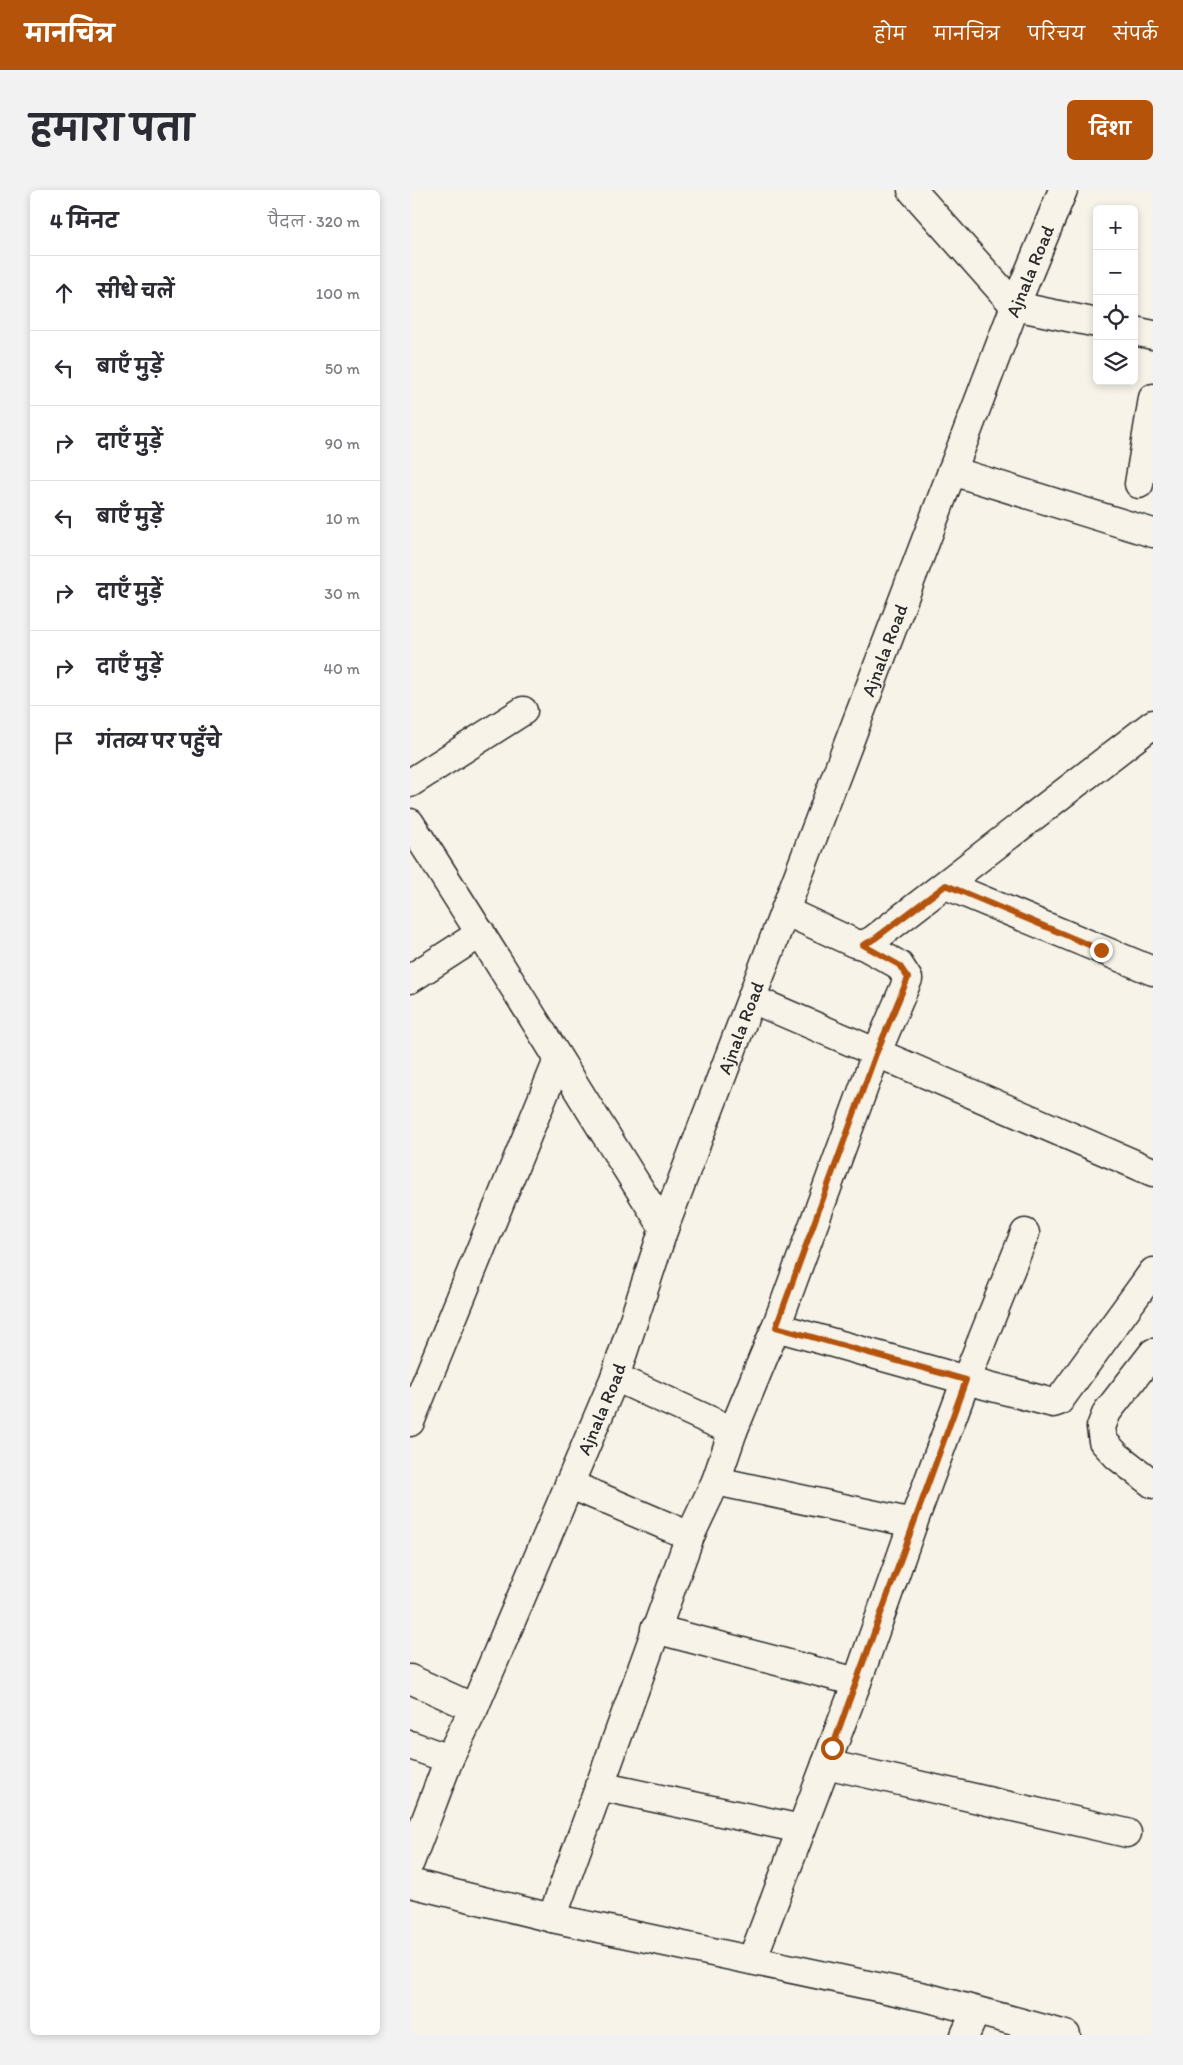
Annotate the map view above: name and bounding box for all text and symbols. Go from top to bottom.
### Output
text: मानचित्र [25,19,114,48]
text: होम [874,23,906,45]
text: मानचित्र [934,23,1000,45]
text: परिचय [1028,23,1085,45]
text: संपर्क [1113,23,1158,45]
button: दिशा [1067,100,1153,160]
text: हमारा पता [30,107,193,149]
map controls [1093,205,1138,385]
button: + [1093,205,1138,250]
text: 4 मिनट [50,208,118,233]
text: पैदल · 320 m [268,212,360,231]
street label: Ajnala Road [1000,221,1059,320]
button: − [1093,250,1138,295]
icon: ahead [50,279,78,307]
text: सीधे चलें [97,280,174,303]
text: 100 m [316,284,360,303]
button: locate [1093,295,1138,340]
button: layers [1093,340,1138,385]
icon: left [50,354,78,382]
text: बाएँ मुड़ें [97,355,163,378]
text: 50 m [325,359,360,378]
icon: right [50,429,78,457]
text: दाएँ मुड़ें [97,430,163,453]
text: 90 m [325,434,360,453]
icon: left [50,504,78,532]
text: बाएँ मुड़ें [97,505,163,528]
text: 10 m [326,509,360,528]
icon: right [50,579,78,607]
text: दाएँ मुड़ें [97,580,163,603]
text: 30 m [324,584,360,603]
street label: Ajnala Road [856,600,912,700]
icon: right [50,654,78,682]
text: दाएँ मुड़ें [97,655,163,678]
text: 40 m [323,659,360,678]
icon: arrive [50,729,78,757]
text: गंतव्य पर पहुँचे [97,730,221,753]
route end [1090,939,1113,962]
street label: Ajnala Road [712,977,769,1077]
street label: Ajnala Road [572,1360,630,1458]
route start [821,1737,844,1760]

